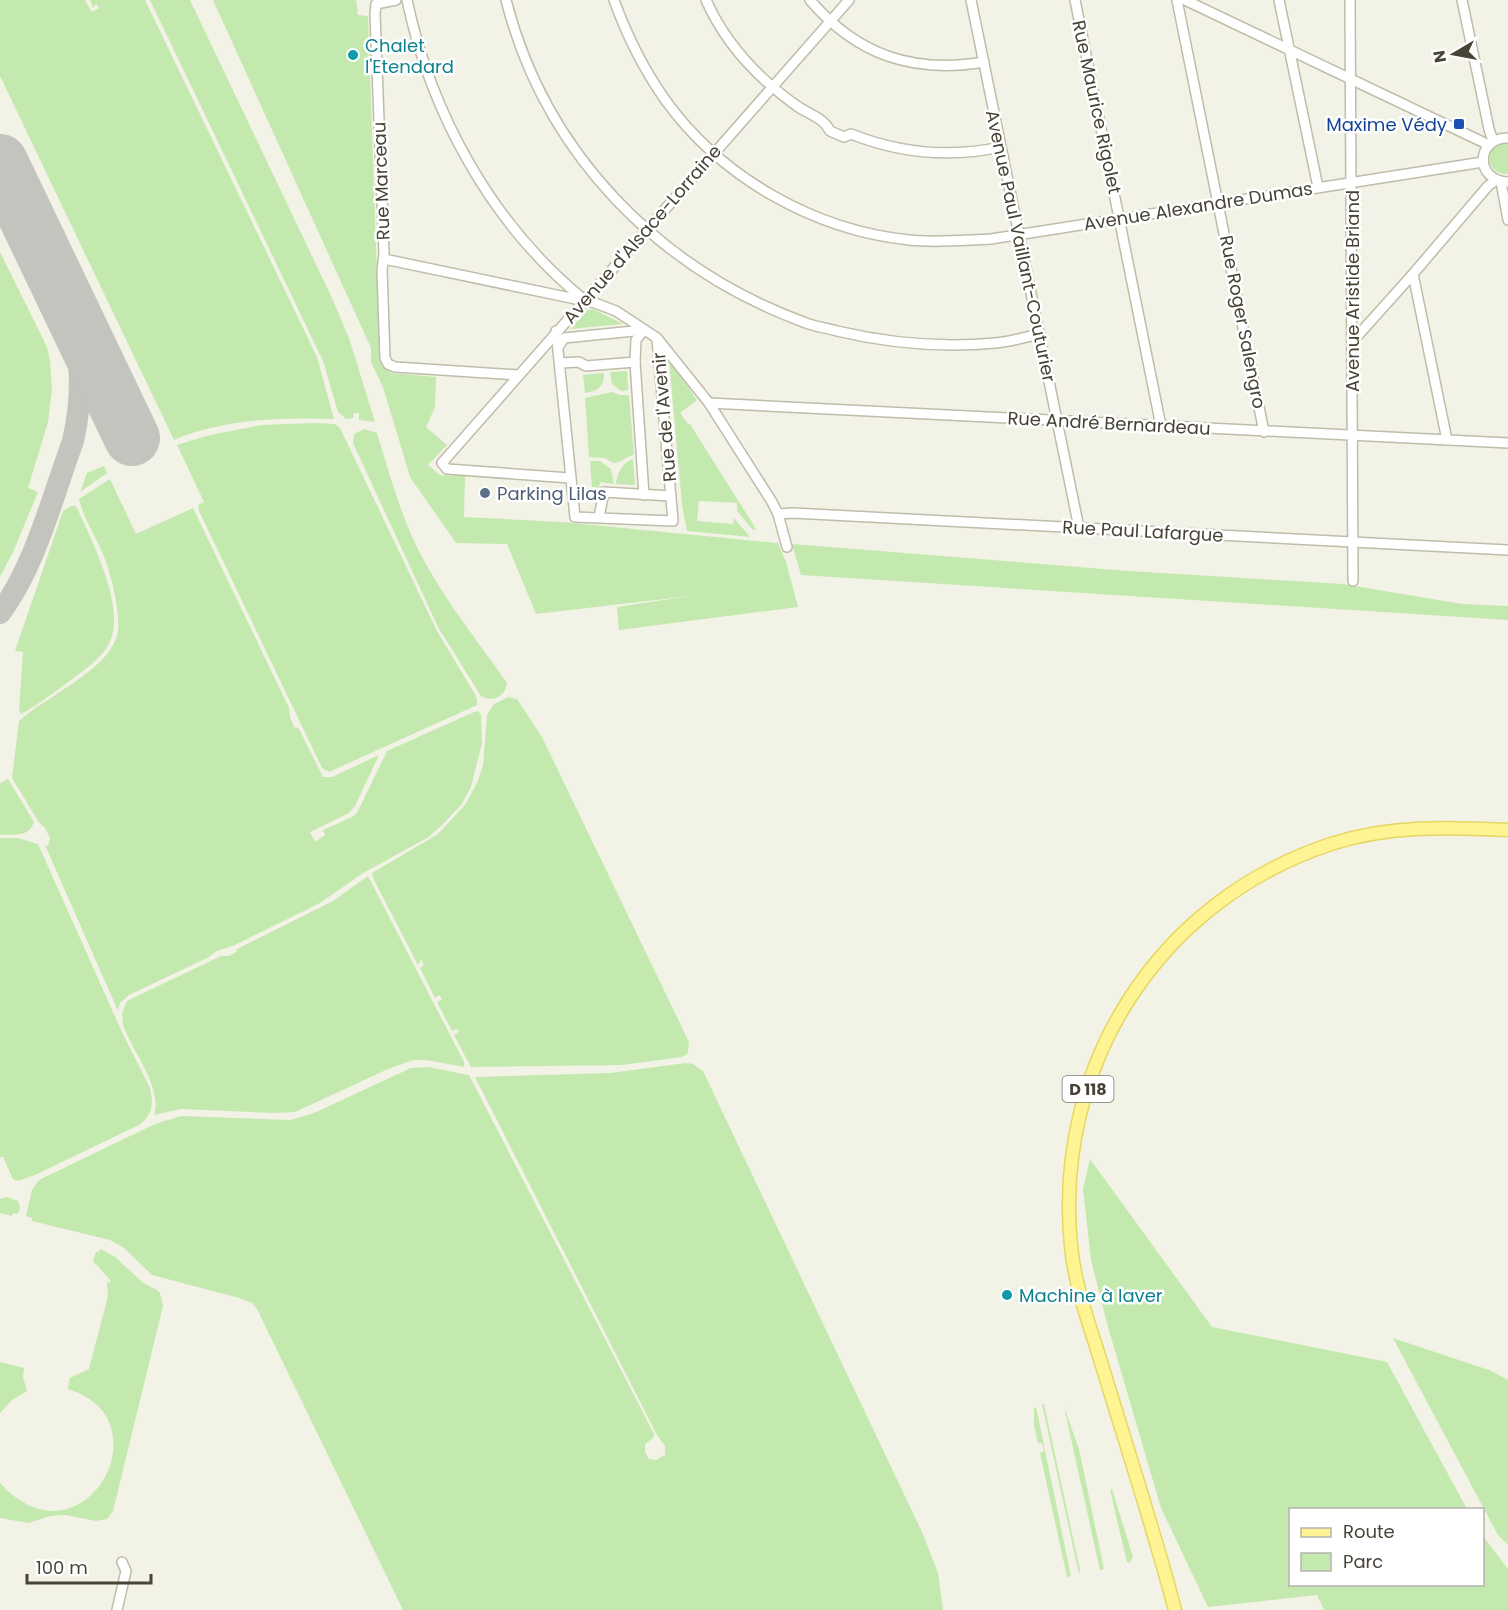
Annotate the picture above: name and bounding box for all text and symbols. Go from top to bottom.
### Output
street label: Rue Maurice Rigolet [1066,18,1128,196]
north arrow [1424,24,1484,84]
place label: Chalet l'Etendard [365,33,454,79]
marker: Chalet l'Etendard [346,48,360,62]
text: N [1427,49,1452,64]
street label: Avenue Paul Vaillant-Couturier [980,108,1062,385]
place label: Maxime Védy [1326,112,1447,137]
marker: Maxime Védy [1452,117,1466,131]
street label: Rue Marceau [366,121,396,241]
street label: Avenue d'Alsace-Lorraine [557,139,727,329]
street label: Avenue Alexandre Dumas [1082,176,1314,236]
street label: Avenue Aristide Briand [1340,190,1365,392]
street label: Rue Roger Salengro [1214,233,1272,411]
street label: Rue de l'Avenir [646,351,682,483]
street label: Rue André Bernardeau [1007,405,1211,441]
place label: Parking Lilas [497,481,607,506]
marker: Parking Lilas [478,486,492,500]
street label: Rue Paul Lafargue [1062,514,1224,548]
road number: D 118 [1062,1076,1114,1102]
place label: Machine à laver [1019,1283,1163,1308]
marker: Machine à laver [1000,1288,1014,1302]
legend [1289,1508,1484,1586]
text: Route [1343,1519,1395,1544]
scale bar [27,1547,152,1585]
text: Parc [1343,1549,1383,1574]
text: 100 m [36,1555,88,1580]

